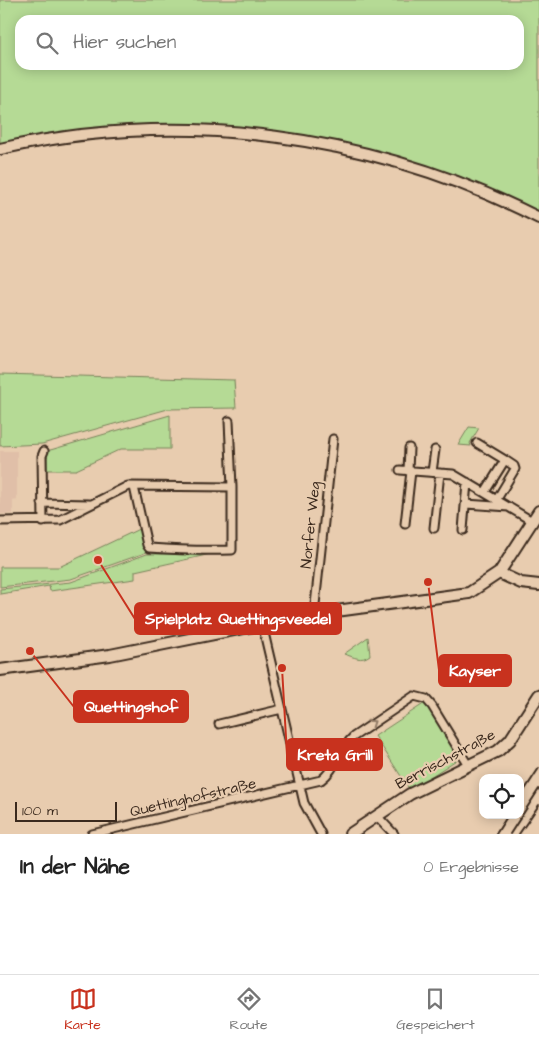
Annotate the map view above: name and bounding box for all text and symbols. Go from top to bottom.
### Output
search box [15,15,524,70]
icon: search [33,29,61,57]
text: Hier suchen [73,29,176,56]
street label: Norfer Weg [295,480,327,570]
callout: Spielplatz Quettingsveedel [135,603,341,634]
text: Spielplatz Quettingsveedel [144,608,331,632]
callout: Kayser [439,655,511,686]
text: Kayser [449,660,501,683]
callout: Quettingshof [74,691,188,722]
text: Quettingshof [84,696,179,720]
one-way arrow [367,720,376,729]
street label: Berrischstraße [392,724,499,795]
callout: Kreta Grill [287,739,382,770]
text: Kreta Grill [297,744,373,766]
street label: Quettinghofstraße [128,773,259,823]
map controls [479,774,524,819]
button: locate [479,774,524,819]
scale bar [15,799,118,822]
text: 100 m [22,801,58,821]
text: In der Nähe [20,852,130,881]
text: 0 Ergebnisse [423,856,519,878]
tab: Karte [64,985,101,1035]
tab: Route [229,985,268,1035]
tab: Gespeichert [396,985,475,1035]

